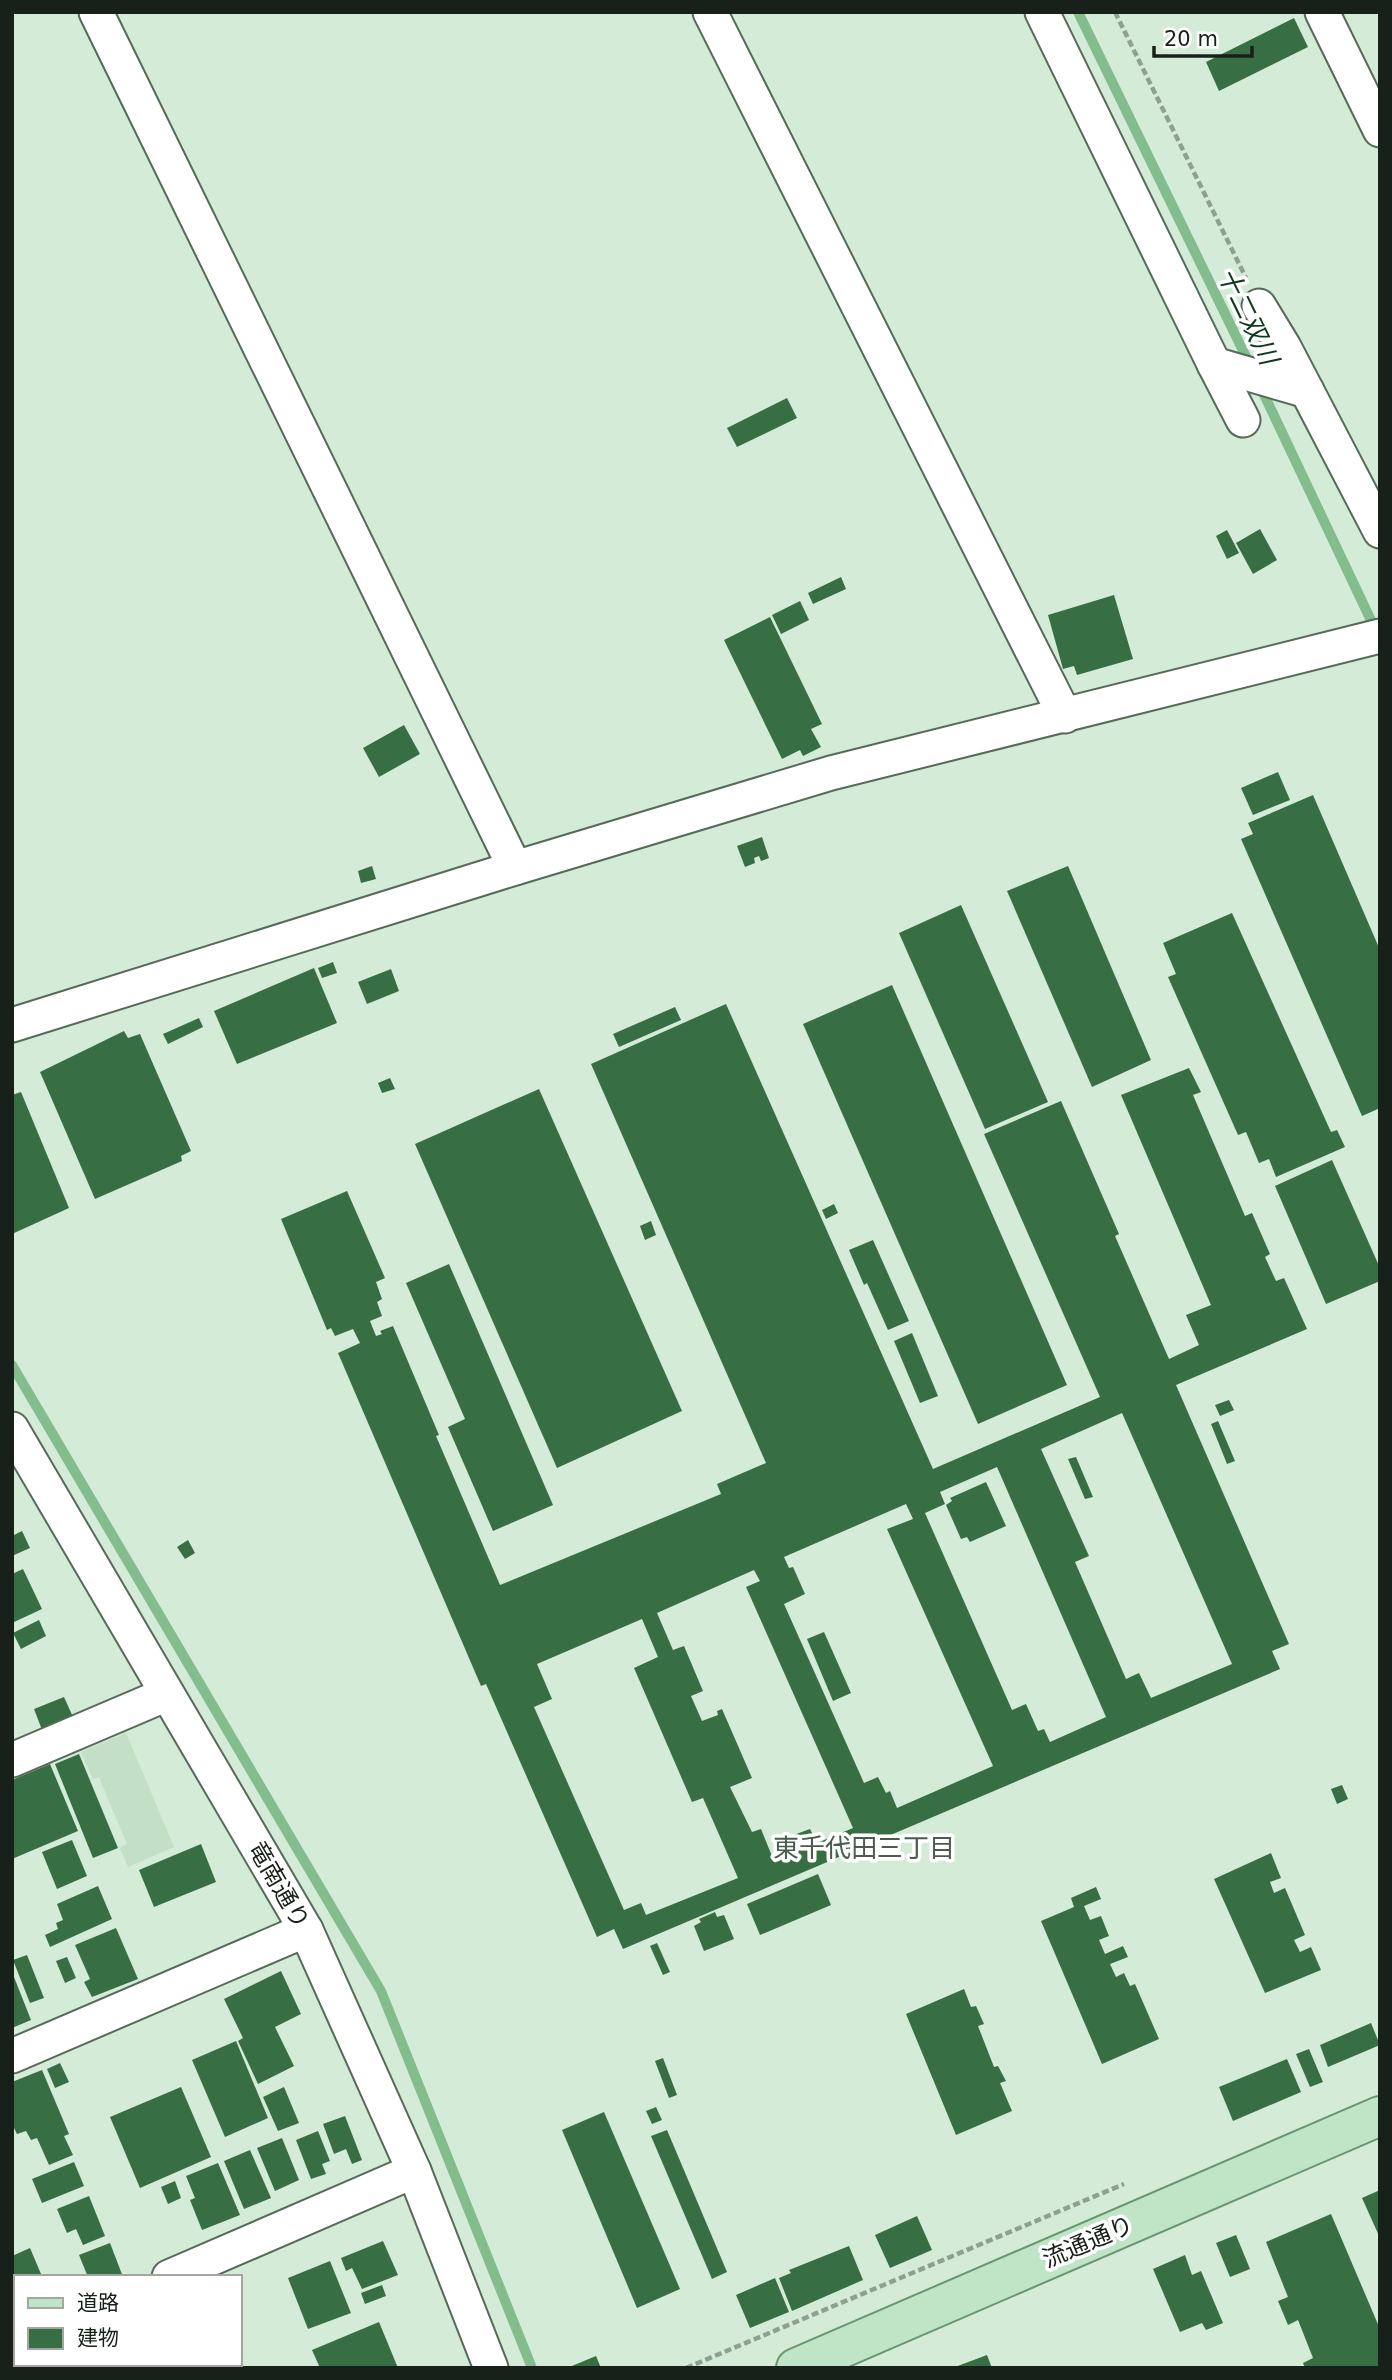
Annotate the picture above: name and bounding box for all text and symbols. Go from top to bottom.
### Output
scale bar [1154,14,1252,58]
text: 20 m [1164,27,1218,51]
water label: 十二双川 [1212,263,1286,372]
district label: 東千代田三丁目 [773,1833,955,1863]
street label: 竜南通り [243,1836,315,1934]
street label: 流通通り [1038,2210,1138,2274]
legend [14,2275,242,2366]
text: 道路 [77,2291,119,2315]
text: 建物 [77,2326,119,2350]

